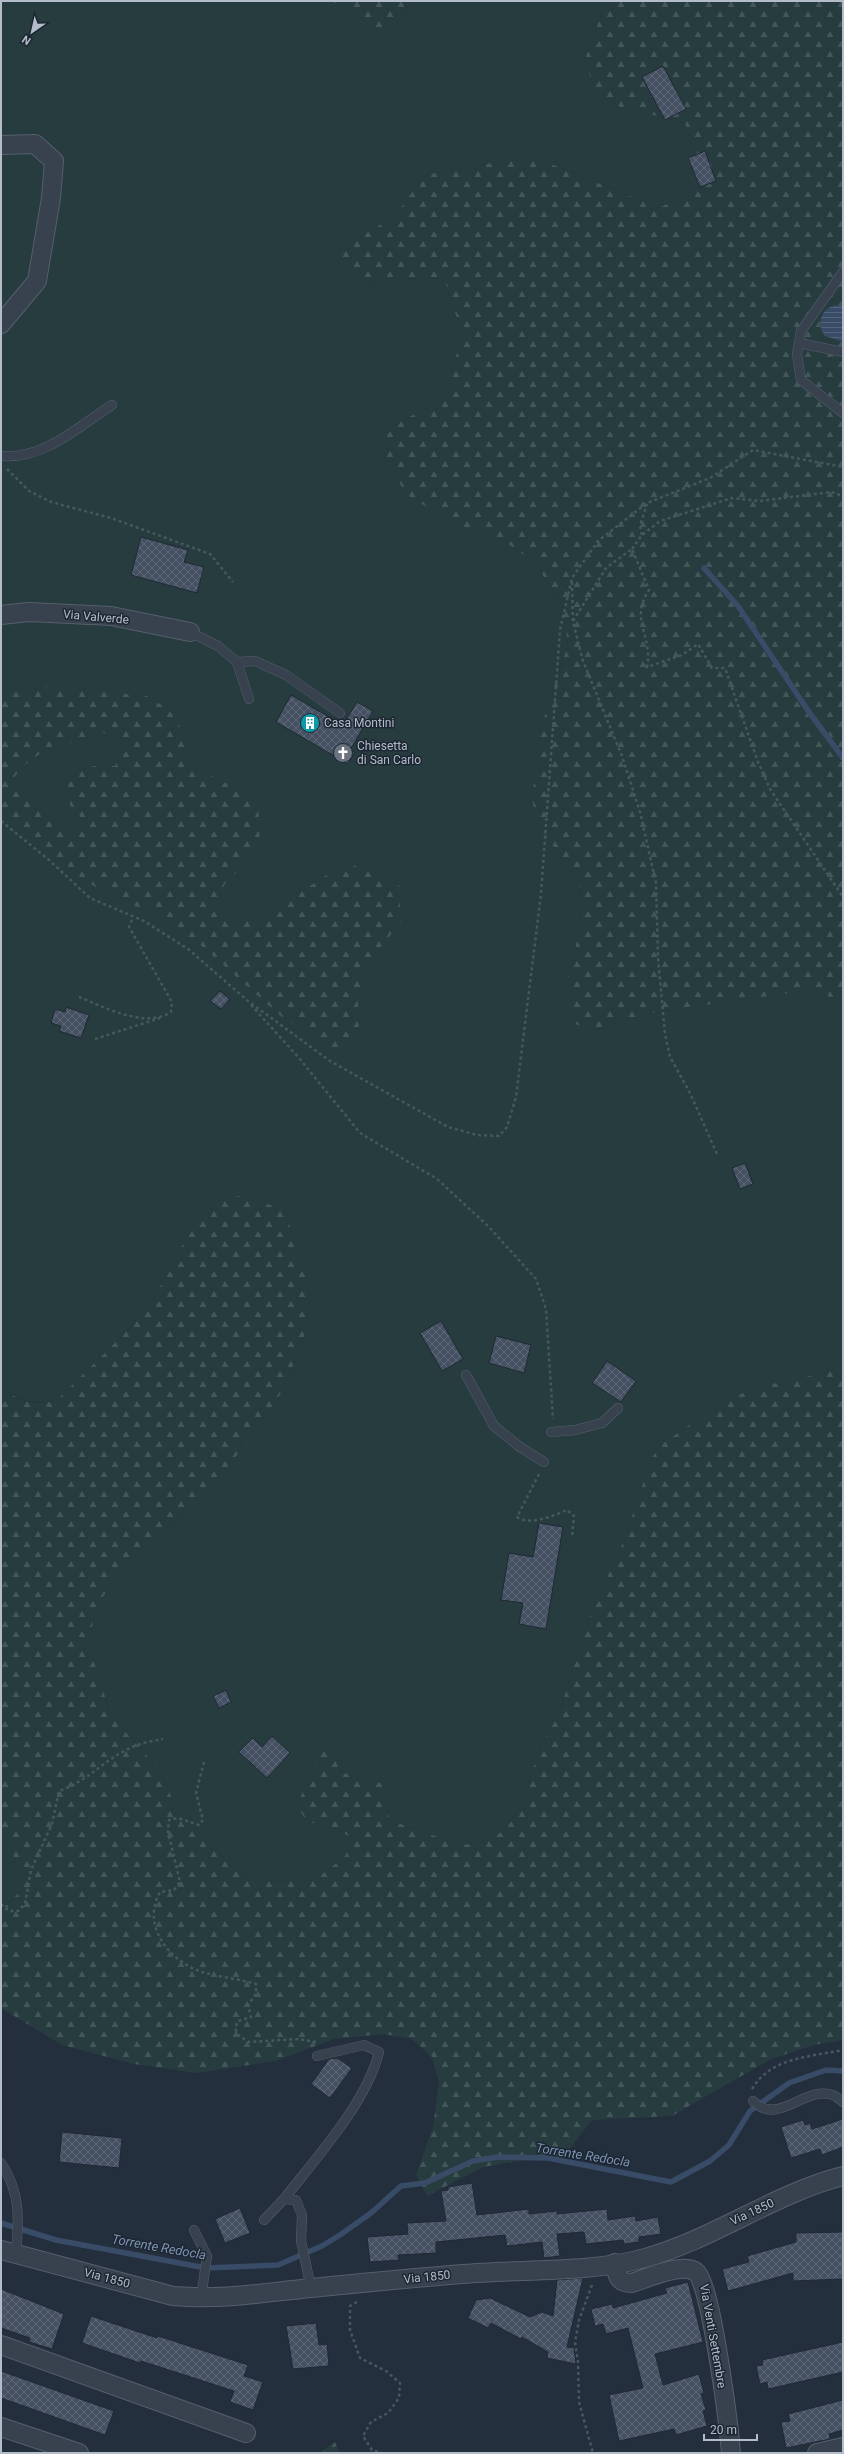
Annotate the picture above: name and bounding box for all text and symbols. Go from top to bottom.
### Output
north arrow [12,12,52,52]
text: N [20,32,34,47]
street label: Via Valverde [62,607,130,627]
building icon: Casa Montini [299,712,321,734]
place label: Casa Montini [324,716,394,730]
place label: Chiesetta di San Carlo [357,739,421,767]
church icon: Chiesetta di San Carlo [332,742,354,764]
water label: Torrente Redocla [535,2140,631,2170]
street label: Via 1850 [728,2196,777,2228]
water label: Torrente Redocla [111,2231,207,2263]
street label: Via 1850 [82,2265,132,2291]
street label: Via 1850 [403,2268,451,2286]
street label: Via Venti Settembre [697,2283,729,2389]
scale bar [704,2416,757,2442]
text: 20 m [710,2423,737,2437]

